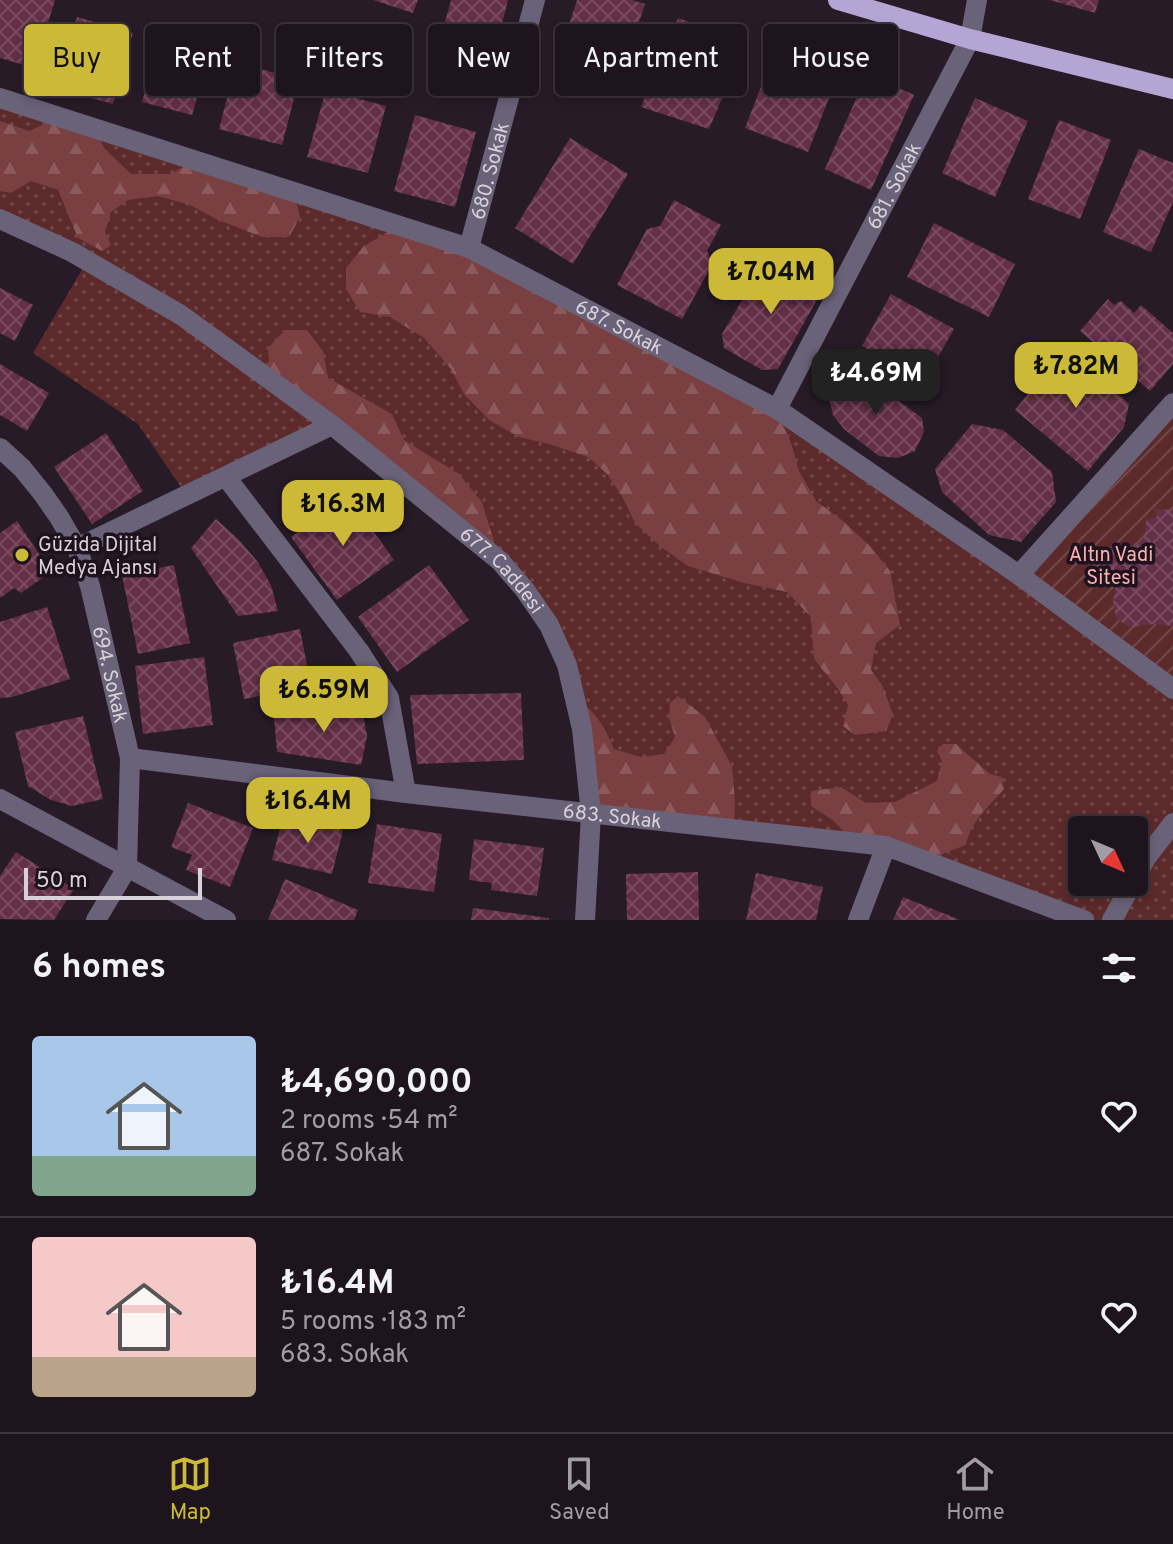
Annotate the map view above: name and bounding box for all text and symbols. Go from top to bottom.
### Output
chip: Buy [24,24,129,96]
chip: Rent [145,24,260,96]
chip: Filters [276,24,412,96]
chip: New [428,24,539,96]
chip: Apartment [555,24,747,96]
chip: House [763,24,898,96]
street label: 680. Sokak [466,119,517,223]
street label: 681. Sokak [862,138,929,235]
pin: ₺7.04M [706,248,836,316]
text: ₺7.04M [727,257,815,290]
street label: 687. Sokak [570,295,667,362]
pin: ₺7.82M [1011,342,1141,410]
pin: ₺4.69M [811,349,941,417]
text: ₺7.82M [1033,351,1119,384]
text: ₺4.69M [829,358,923,391]
pin: ₺16.3M [278,480,408,548]
text: ₺16.3M [300,489,386,522]
street label: 677. Caddesi [453,522,548,619]
place label: Güzida Dijital Medya Ajansı [38,533,157,582]
park label: Altın Vadi Sitesi [1069,543,1153,592]
marker: Güzida Dijital Medya Ajansı [13,546,31,564]
street label: 694. Sokak [85,624,132,726]
pin: ₺6.59M [259,666,389,734]
text: ₺6.59M [278,675,370,708]
pin: ₺16.4M [243,777,373,845]
text: ₺16.4M [264,786,352,819]
street label: 683. Sokak [561,799,663,836]
north arrow [1068,816,1148,896]
map controls [1068,816,1148,896]
scale bar [24,864,202,900]
text: 50 m [36,868,88,895]
icon: filters [1097,946,1141,990]
text: 6 homes [32,947,166,990]
text: ₺4,690,000 [280,1062,473,1105]
icon: home [96,1068,192,1164]
icon: heart [1097,1094,1141,1138]
text: 2 rooms · 54 m² [280,1105,458,1138]
text: 687. Sokak [280,1138,404,1171]
text: ₺16.4M [280,1263,394,1306]
icon: home [96,1269,192,1365]
icon: heart [1097,1295,1141,1339]
text: 5 rooms · 183 m² [280,1306,466,1339]
text: 683. Sokak [280,1339,409,1372]
tab: Map [168,1452,212,1527]
tab: Saved [549,1452,610,1527]
tab: Home [946,1452,1005,1527]

